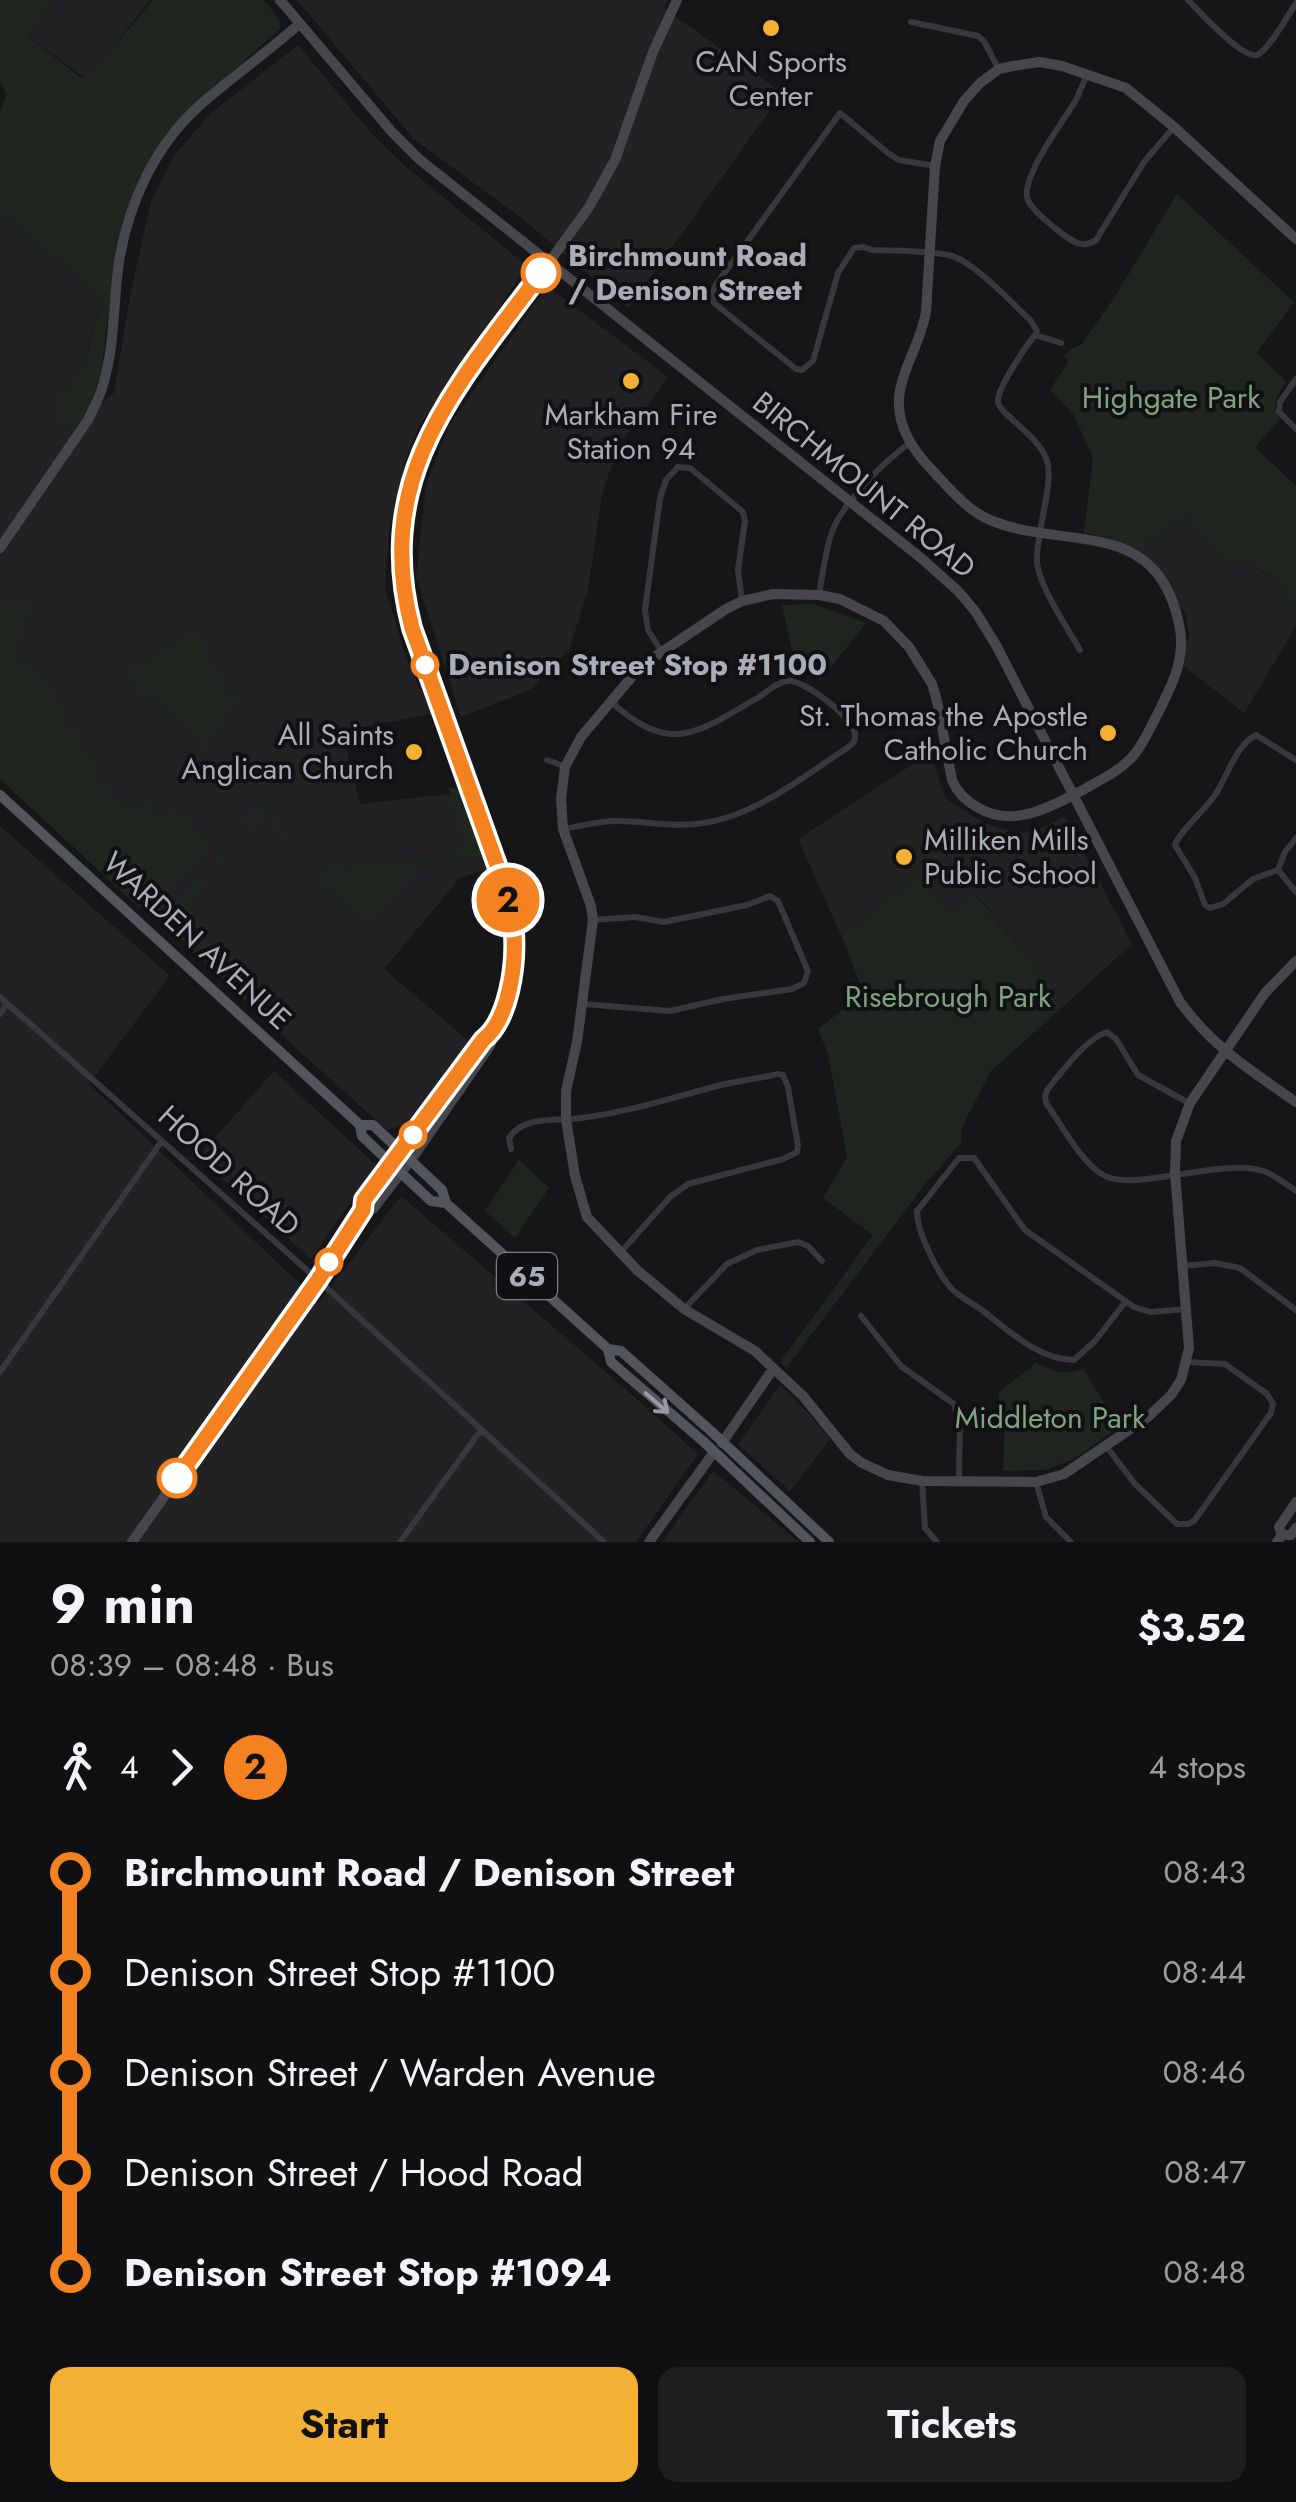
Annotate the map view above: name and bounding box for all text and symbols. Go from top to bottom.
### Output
marker: CAN Sports Center [760,17,782,39]
place label: CAN Sports Center [695,40,847,117]
place label: Birchmount Road / Denison Street [568,234,807,311]
marker: Birchmount Road / Denison Street [522,254,560,292]
marker: Markham Fire Station 94 [620,370,642,392]
park label: Highgate Park [1082,376,1261,419]
street label: BIRCHMOUNT ROAD [744,381,985,588]
place label: Markham Fire Station 94 [545,393,717,470]
place label: Denison Street Stop #1100 [448,643,827,686]
marker: Denison Street Stop #1100 [412,652,438,678]
place label: St. Thomas the Apostle Catholic Church [799,694,1088,771]
place label: All Saints Anglican Church [181,713,394,790]
marker: St. Thomas the Apostle Catholic Church [1097,722,1119,744]
marker: All Saints Anglican Church [403,741,425,763]
place label: Milliken Mills Public School [924,818,1097,895]
street label: WARDEN AVENUE [93,842,301,1040]
marker: Milliken Mills Public School [893,846,915,868]
line badge: 2 [476,868,540,932]
text: 2 [497,875,519,925]
park label: Risebrough Park [845,975,1052,1018]
street label: HOOD ROAD [149,1095,310,1246]
unlabelled marker [400,1122,426,1148]
unlabelled marker [316,1249,342,1275]
road number: 65 [497,1253,557,1299]
one-way arrow [644,1391,670,1413]
park label: Middleton Park [955,1396,1146,1439]
unlabelled marker [158,1459,196,1497]
text: 9 min [50,1564,195,1644]
text: $3.52 [1138,1600,1246,1655]
text: 08:39 – 08:48 · Bus [50,1642,334,1688]
icon: walk [50,1740,105,1795]
icon: forward [154,1740,209,1795]
text: 2 [244,1742,267,1792]
text: 4 [120,1744,139,1790]
text: 4 stops [1149,1744,1246,1790]
text: Birchmount Road / Denison Street [124,1845,734,1900]
text: 08:43 [1164,1849,1246,1895]
text: Denison Street Stop #1100 [124,1945,555,2000]
text: 08:44 [1162,1949,1246,1995]
text: Denison Street / Warden Avenue [124,2045,656,2100]
text: 08:46 [1163,2049,1246,2095]
text: Denison Street / Hood Road [124,2145,583,2200]
text: 08:47 [1164,2149,1246,2195]
text: Denison Street Stop #1094 [124,2245,612,2300]
text: 08:48 [1164,2249,1246,2295]
button: Start [50,2367,638,2482]
button: Tickets [658,2367,1246,2482]

